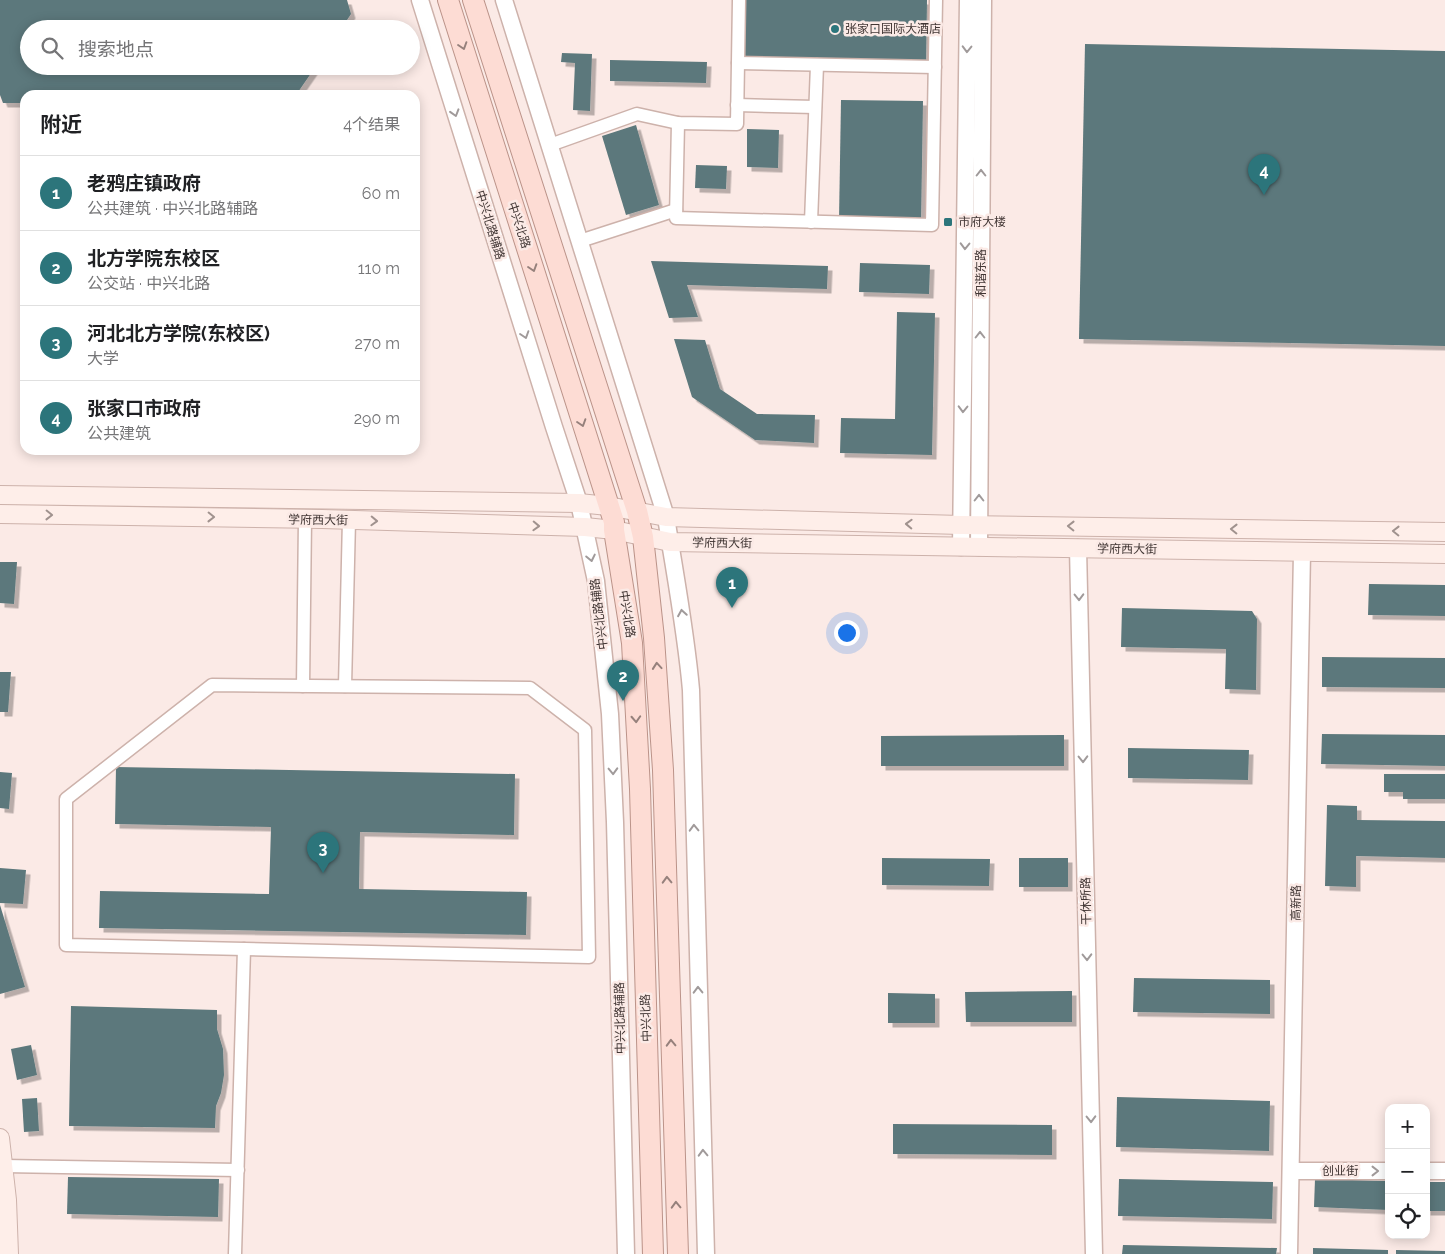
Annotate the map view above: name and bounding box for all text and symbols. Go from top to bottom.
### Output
search box [20,20,420,75]
place label: 张家口国际大酒店 [845,22,941,36]
marker: 张家口国际大酒店 [829,23,841,35]
icon: search [38,34,66,62]
text: 搜索地点 [78,38,154,60]
one-way arrow [457,42,467,50]
one-way arrow [962,45,972,53]
one-way arrow [449,109,459,117]
text: 附近 [40,112,82,137]
text: 4个结果 [343,115,400,134]
pin: 4 [1248,154,1280,195]
one-way arrow [976,169,987,177]
text: 老鸦庄镇政府 [87,172,201,194]
text: 1 [52,184,60,203]
text: 60 m [362,184,400,203]
street label: 中兴北路辅路 [473,189,507,261]
text: 公共建筑 · 中兴北路辅路 [87,199,258,218]
street label: 中兴北路 [505,200,533,250]
place label: 市府大楼 [958,215,1006,229]
marker: 市府大楼 [942,216,954,228]
one-way arrow [960,242,970,250]
text: 北方学院东校区 [87,247,220,269]
street label: 和谐东路 [974,249,988,297]
text: 2 [51,259,61,278]
text: 110 m [358,259,400,278]
one-way arrow [527,263,537,272]
text: 公交站 · 中兴北路 [87,274,210,293]
text: 河北北方学院(东校区) [87,322,270,344]
one-way arrow [519,331,529,339]
one-way arrow [975,331,985,339]
text: 3 [52,334,60,353]
text: 270 m [355,334,400,353]
text: 大学 [87,349,119,368]
text: 张家口市政府 [87,397,201,419]
one-way arrow [957,405,968,413]
text: 4 [51,409,61,428]
text: 290 m [354,409,400,428]
one-way arrow [576,418,586,427]
text: 公共建筑 [87,424,151,443]
one-way arrow [974,494,984,502]
one-way arrow [45,510,53,520]
one-way arrow [207,512,215,523]
street label: 学府西大街 [288,512,348,528]
one-way arrow [370,516,378,526]
one-way arrow [905,518,913,529]
one-way arrow [532,521,540,531]
one-way arrow [1067,521,1075,531]
one-way arrow [1230,524,1238,534]
one-way arrow [1392,526,1400,536]
street label: 学府西大街 [692,535,752,551]
street label: 学府西大街 [1097,541,1157,557]
one-way arrow [585,553,596,562]
pin: 1 [716,567,748,608]
street label: 中兴北路辅路 [588,577,610,651]
street label: 中兴北路 [616,589,638,639]
one-way arrow [1074,593,1085,601]
one-way arrow [677,609,688,617]
your location [834,620,860,646]
pin: 2 [607,660,639,701]
one-way arrow [651,661,662,669]
one-way arrow [631,715,642,723]
one-way arrow [1078,756,1088,764]
one-way arrow [607,768,618,776]
one-way arrow [689,824,700,832]
pin: 3 [307,832,339,873]
one-way arrow [661,876,672,884]
street label: 干休所路 [1079,877,1093,925]
street label: 高新路 [1289,885,1303,921]
one-way arrow [1082,953,1093,961]
street label: 中兴北路辅路 [612,982,628,1054]
one-way arrow [693,986,704,994]
street label: 中兴北路 [638,994,654,1042]
one-way arrow [666,1039,677,1047]
map controls [1385,1104,1430,1239]
button: + [1385,1104,1430,1149]
one-way arrow [1086,1116,1096,1123]
one-way arrow [697,1149,708,1157]
button: − [1385,1149,1430,1194]
street label: 创业街 [1322,1164,1358,1178]
one-way arrow [1371,1166,1379,1176]
button: locate [1385,1194,1430,1239]
one-way arrow [671,1201,681,1209]

